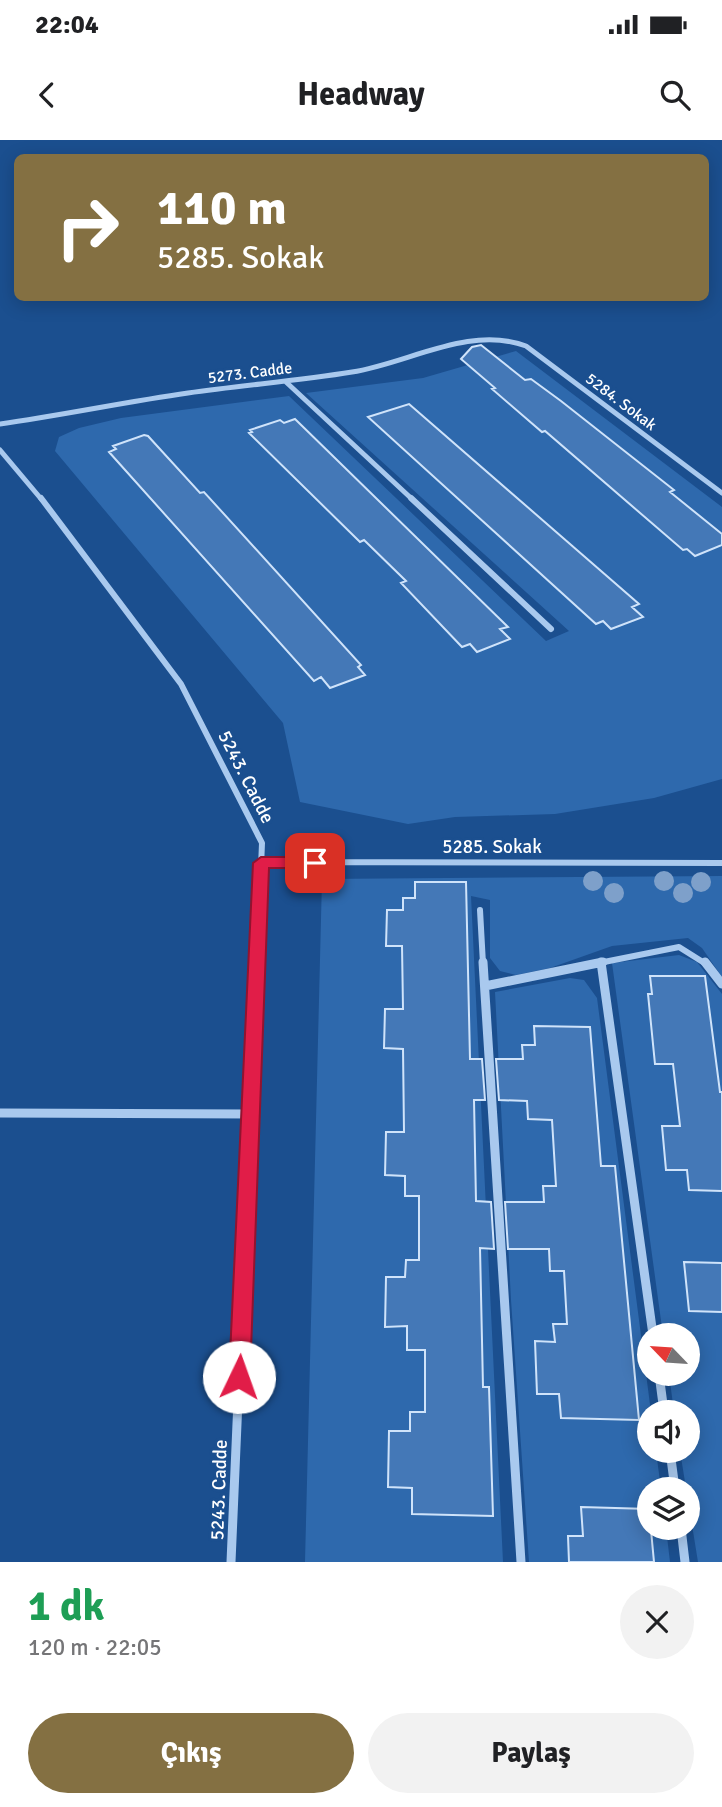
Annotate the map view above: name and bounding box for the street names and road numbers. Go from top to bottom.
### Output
street label: 5273. Cadde [207,358,293,388]
street label: 5284. Sokak [582,369,660,435]
street label: 5243. Cadde [212,727,280,827]
street label: 5285. Sokak [442,835,542,859]
street label: 5243. Cadde [205,1439,233,1541]

